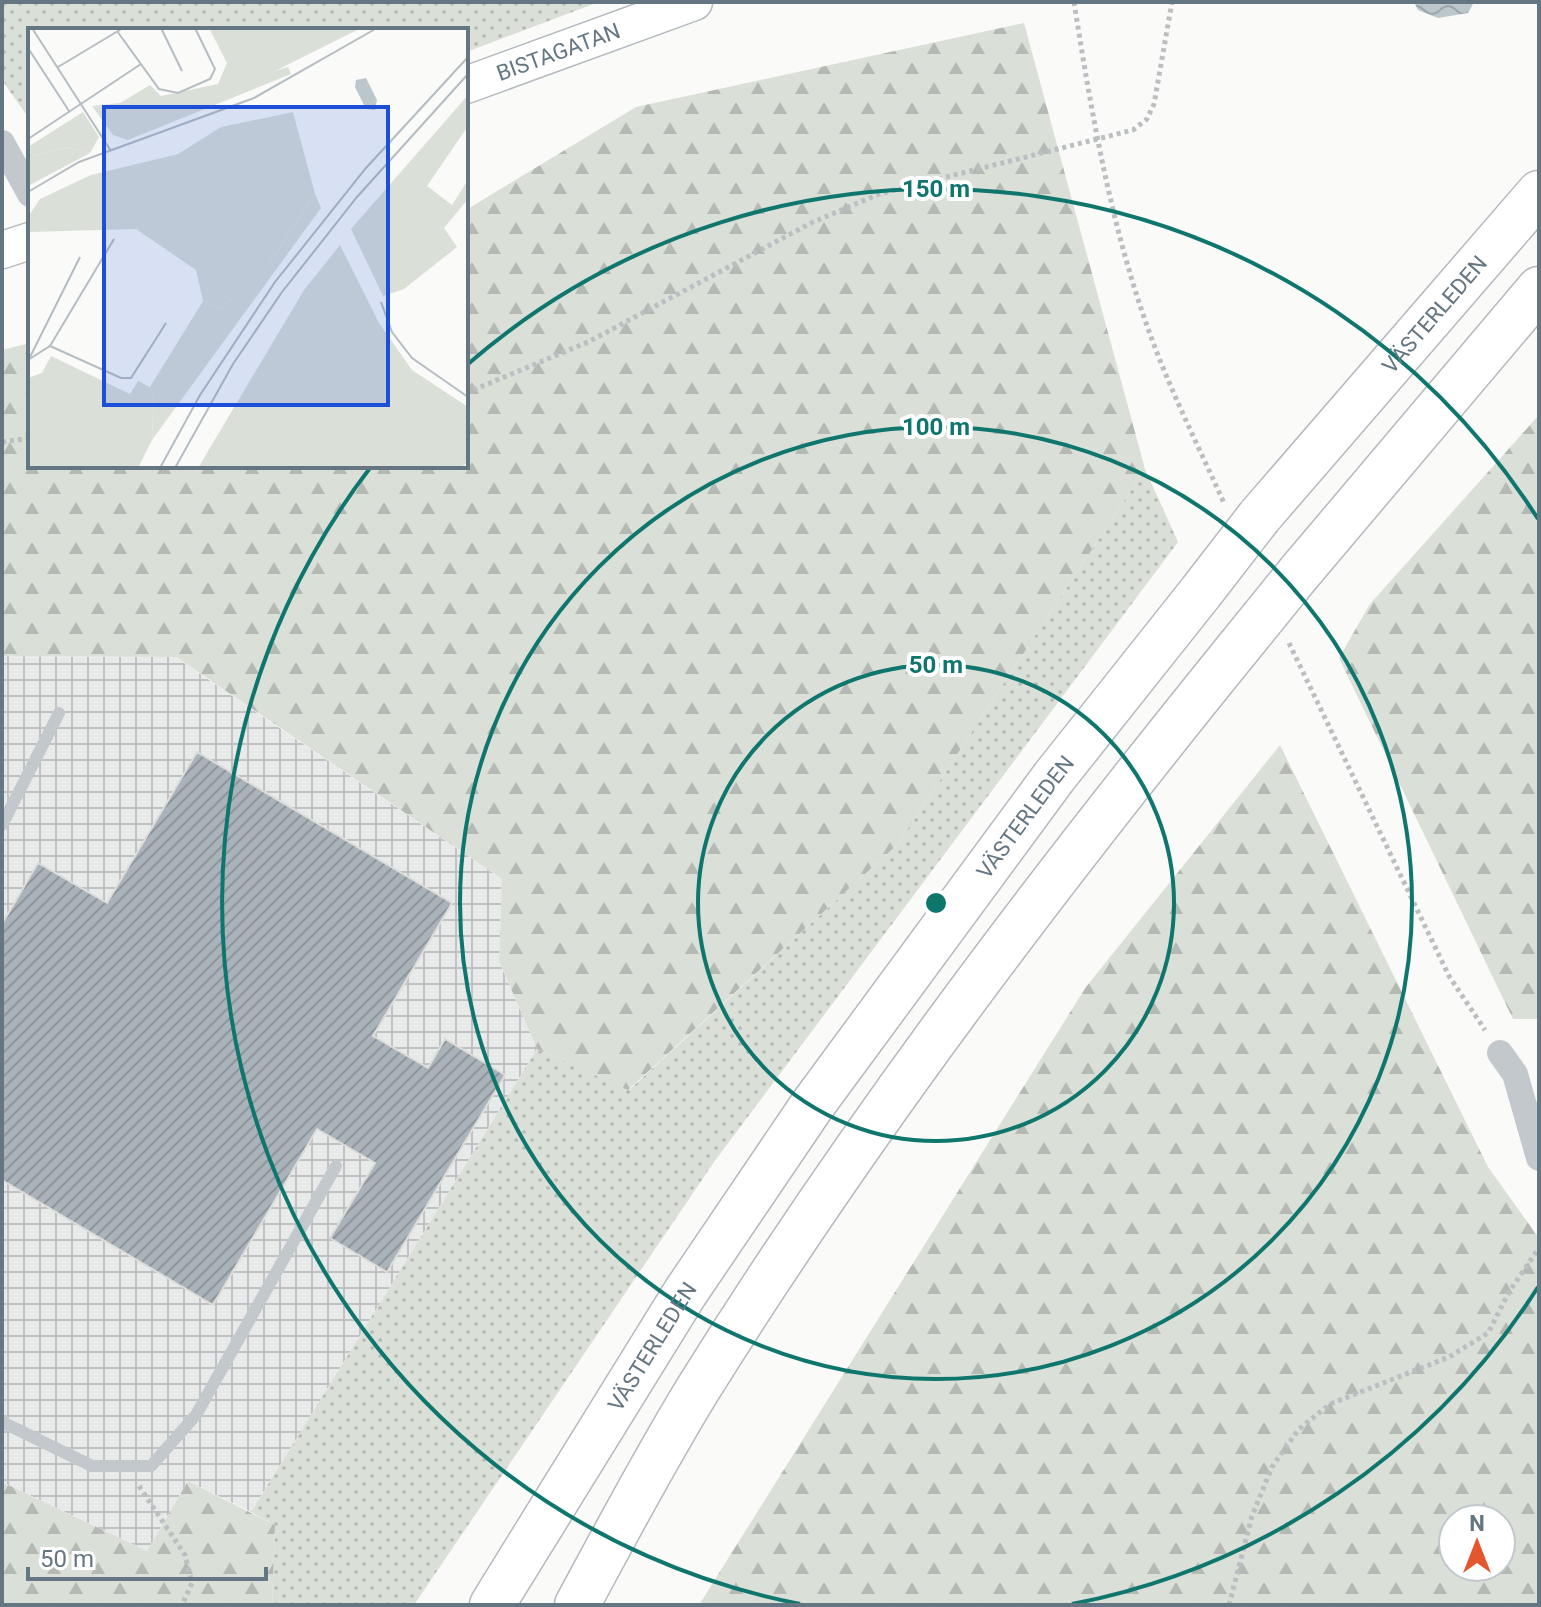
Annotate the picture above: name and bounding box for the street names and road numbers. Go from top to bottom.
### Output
street label: BISTAGATAN [493,18,623,85]
street label: VÄSTERLEDEN [1377,250,1492,378]
street label: VÄSTERLEDEN [971,750,1079,883]
street label: VÄSTERLEDEN [603,1277,701,1415]

